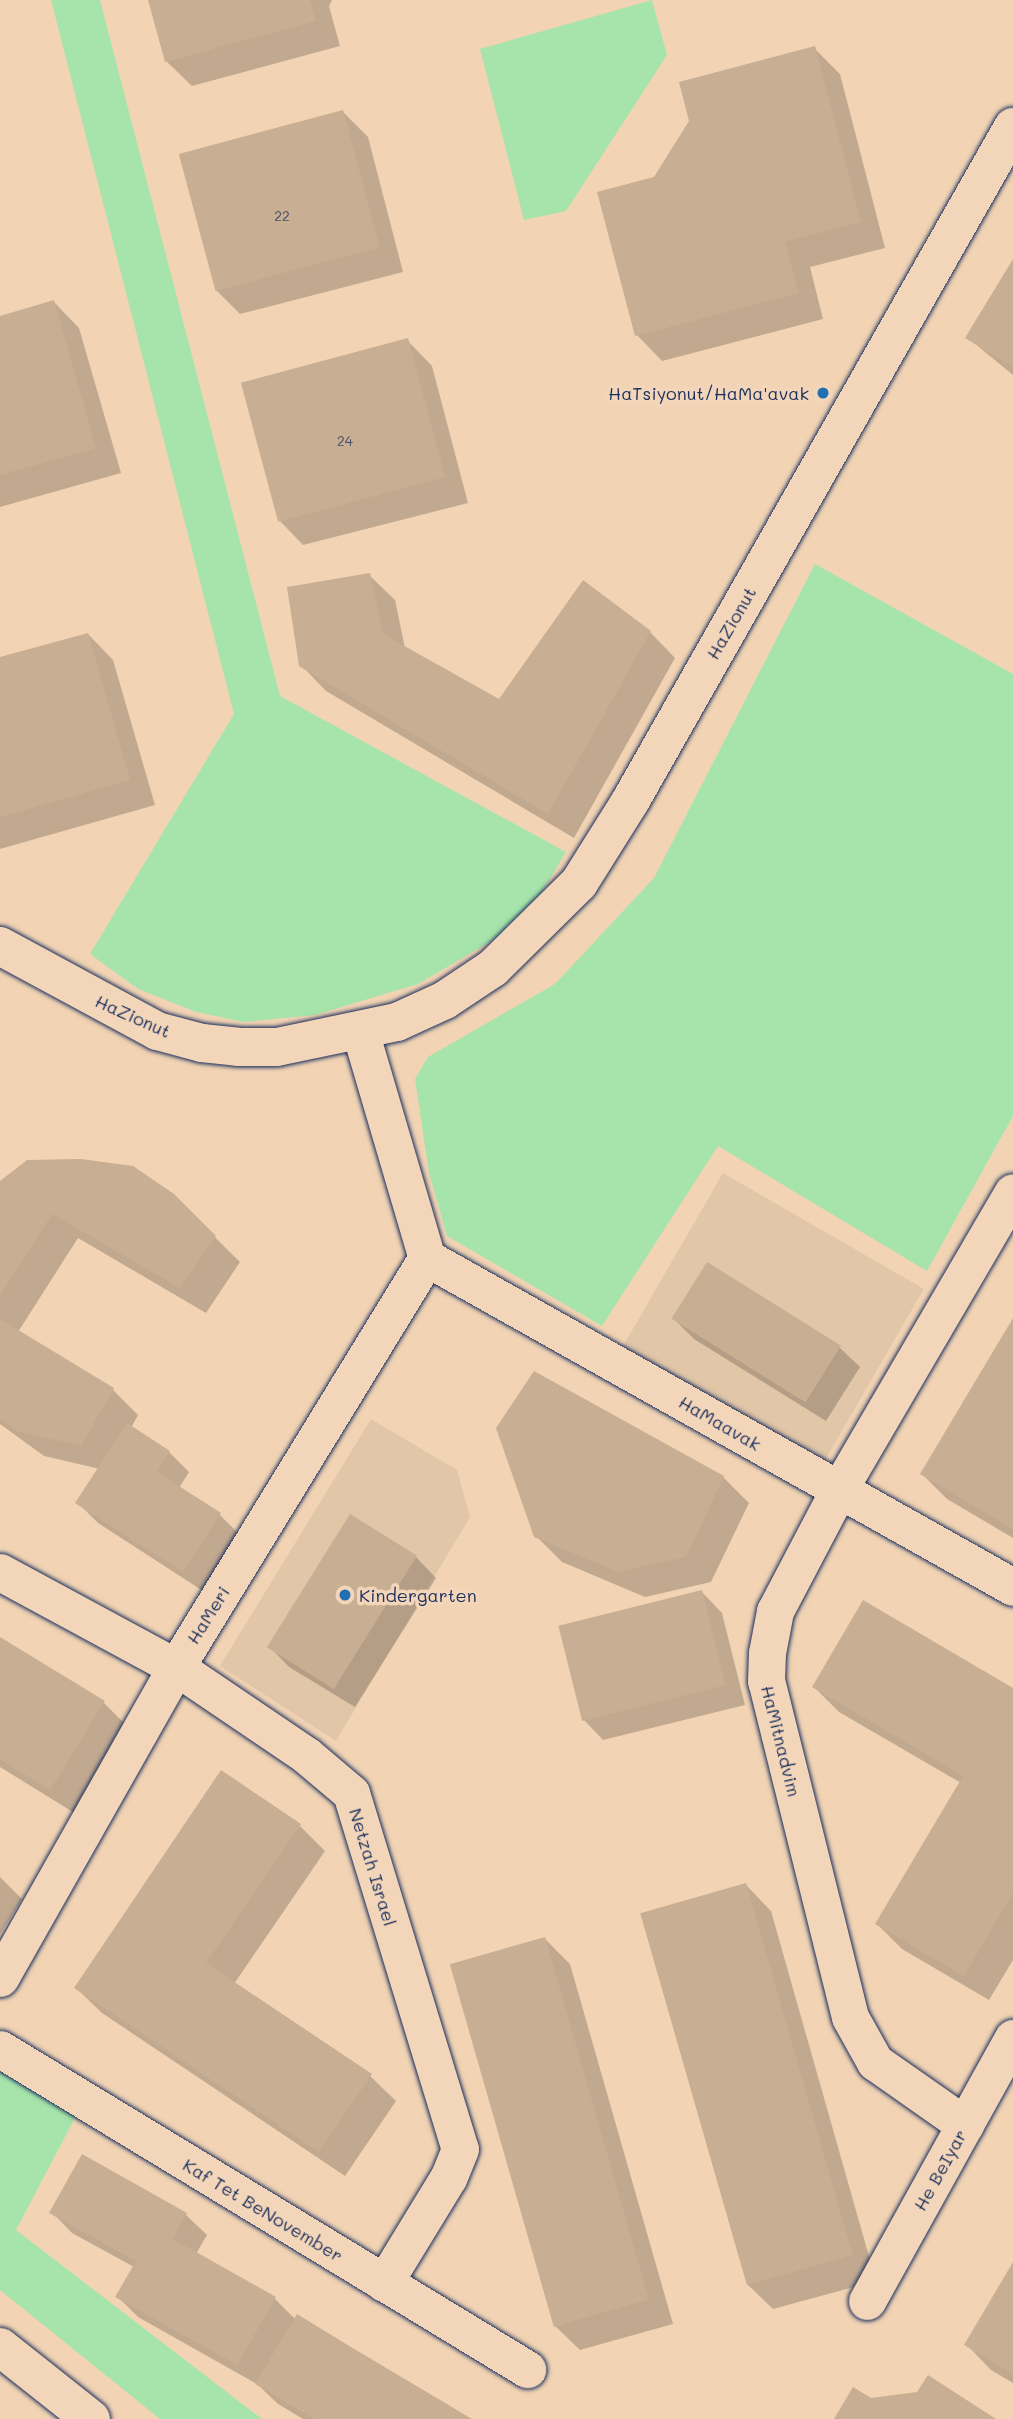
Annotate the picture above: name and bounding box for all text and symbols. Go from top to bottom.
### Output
house number: 22 [274,208,290,224]
place label: HaTsiyonut/HaMa'avak [608,382,809,404]
marker: HaTsiyonut/HaMa'avak [815,385,831,401]
house number: 24 [337,433,353,449]
street label: HaZionut [702,583,760,663]
street label: HaZionut [92,990,174,1042]
street label: HaMaavak [675,1391,765,1455]
street label: HaMeri [182,1582,234,1648]
place label: Kindergarten [359,1584,477,1606]
marker: Kindergarten [337,1587,353,1603]
street label: HaMitnadvim [757,1683,805,1799]
street label: Netzah Israel [345,1805,401,1929]
street label: He BeIyar [909,2126,971,2214]
street label: Kaf Tet BeNovember [179,2154,347,2266]

